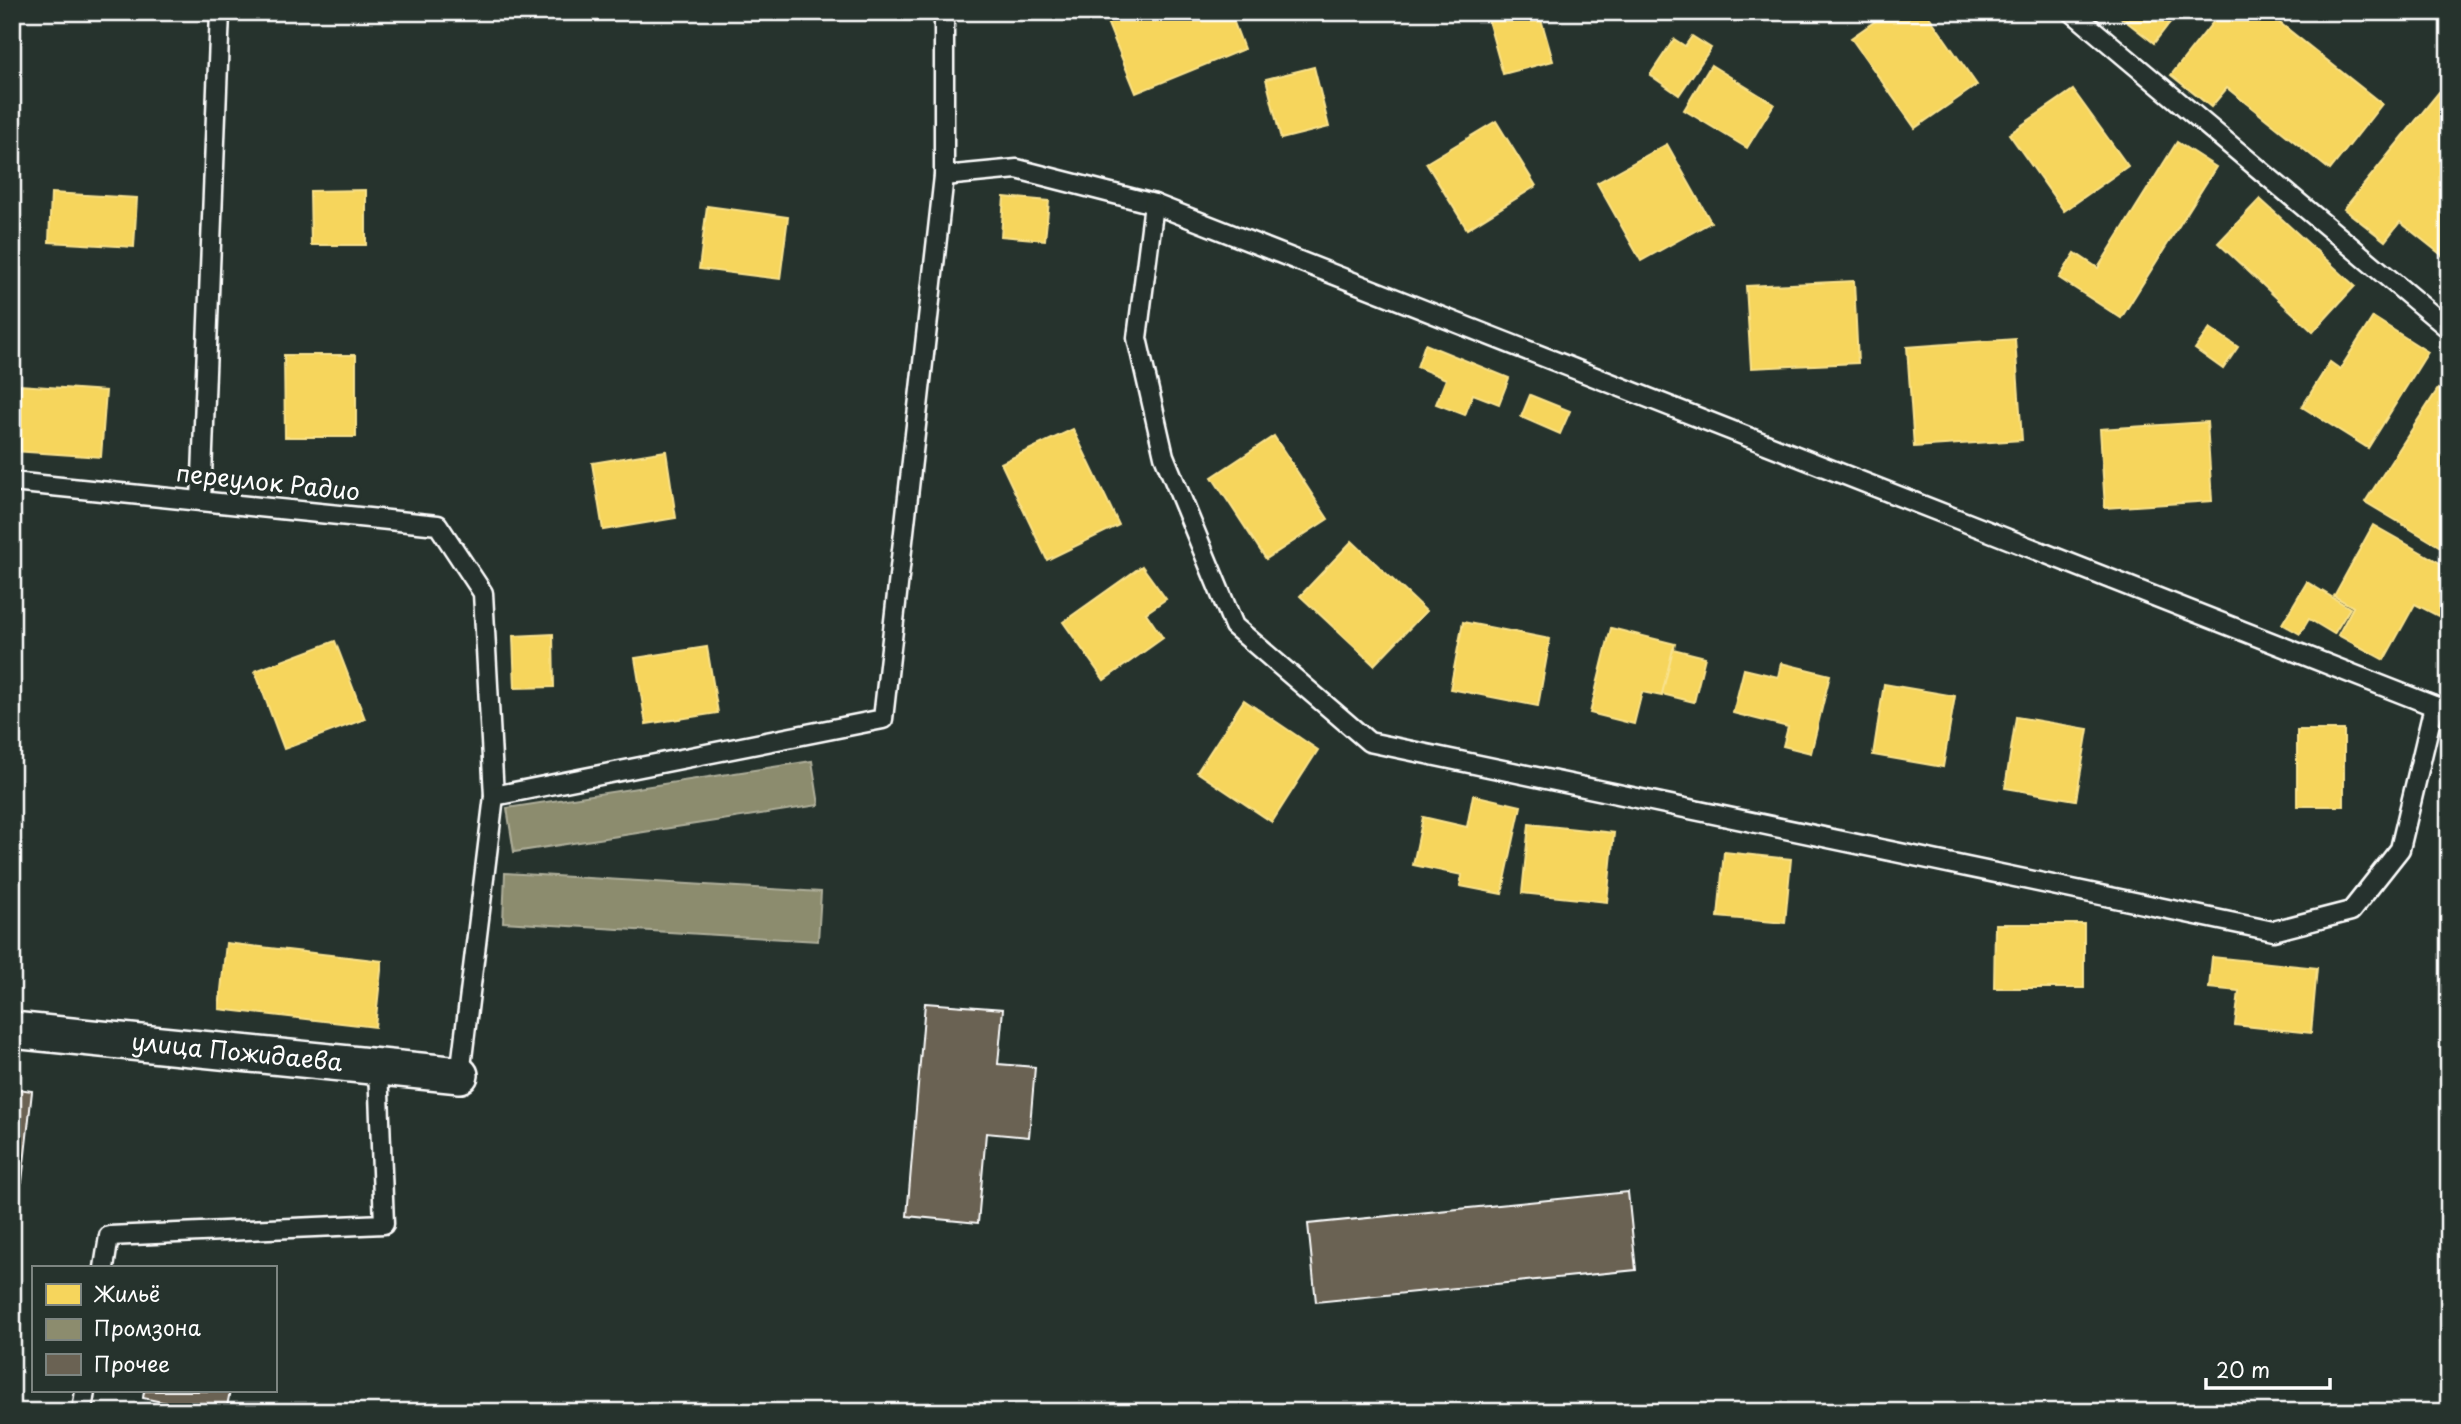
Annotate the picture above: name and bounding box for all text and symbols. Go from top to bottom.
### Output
street label: переулок Радио [174,453,362,509]
street label: улица Пожидаева [130,1022,344,1079]
legend [32,1266,276,1392]
text: Жильё [93,1277,160,1309]
text: Промзона [94,1311,201,1343]
text: Прочее [94,1347,170,1379]
scale bar [2206,1347,2330,1391]
text: 20 m [2216,1353,2270,1385]

